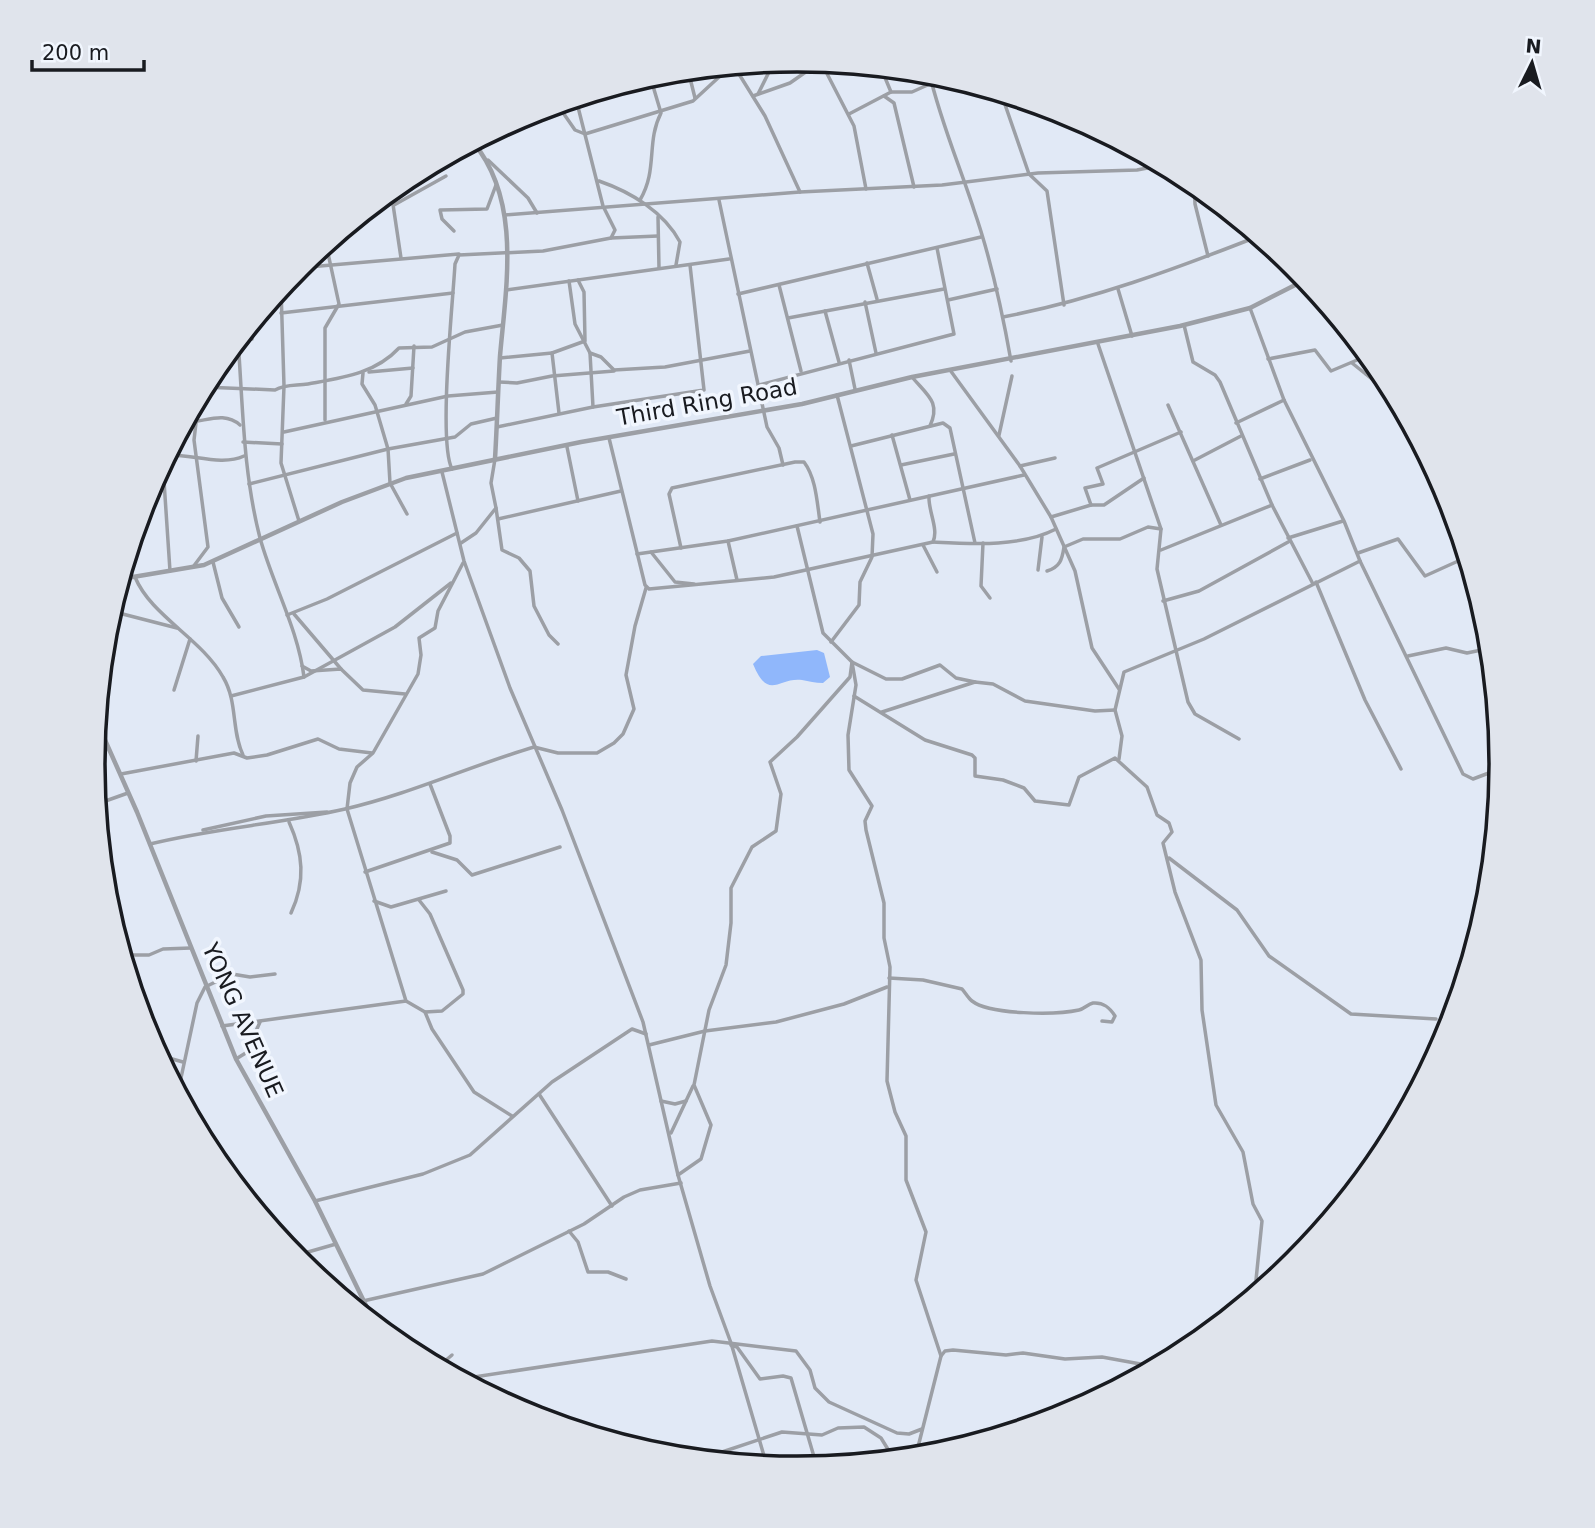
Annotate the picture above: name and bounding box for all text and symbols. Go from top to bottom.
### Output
scale bar [32,28,144,72]
north arrow [1497,28,1567,98]
text: N [1525,34,1542,58]
text: 200 m [42,41,109,65]
street label: Third Ring Road [614,373,799,431]
street label: YONG AVENUE [197,938,289,1101]

